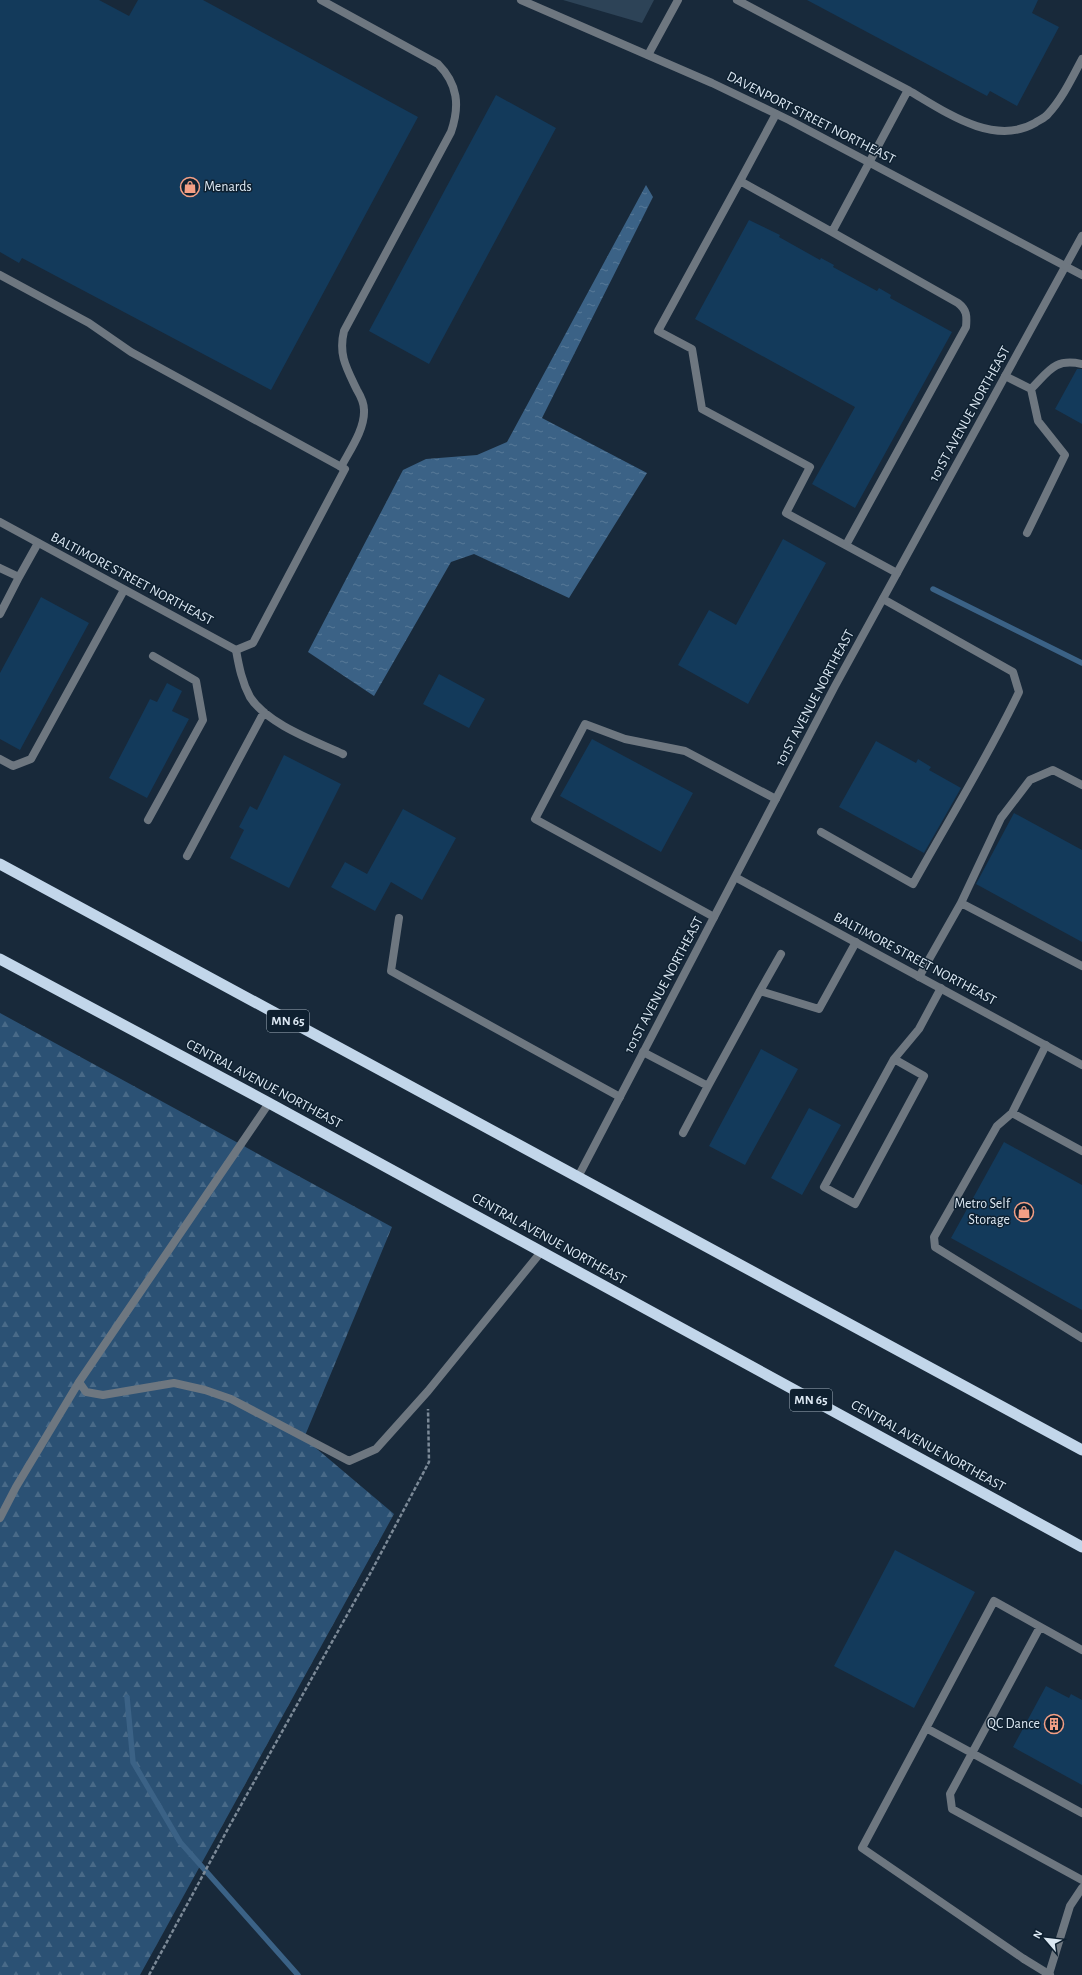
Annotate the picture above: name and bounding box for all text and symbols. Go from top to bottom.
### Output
street label: DAVENPORT STREET NORTHEAST [724,69,898,167]
shop icon: Menards [179,176,201,198]
place label: Menards [204,180,252,194]
street label: 101ST AVENUE NORTHEAST [927,344,1013,484]
street label: BALTIMORE STREET NORTHEAST [48,530,216,628]
street label: 101ST AVENUE NORTHEAST [773,627,857,769]
street label: BALTIMORE STREET NORTHEAST [831,910,999,1008]
street label: 101ST AVENUE NORTHEAST [622,914,706,1056]
road number: MN 65 [267,1010,309,1032]
street label: CENTRAL AVENUE NORTHEAST [184,1037,344,1131]
street label: CENTRAL AVENUE NORTHEAST [469,1191,629,1287]
place label: Metro Self Storage [954,1197,1011,1227]
shop icon: Metro Self Storage [1013,1201,1035,1223]
road number: MN 65 [790,1389,832,1411]
street label: CENTRAL AVENUE NORTHEAST [848,1398,1008,1494]
building icon: QC Dance [1043,1713,1065,1735]
place label: QC Dance [987,1717,1040,1731]
north arrow [1026,1919,1066,1959]
text: N [1031,1929,1044,1941]

